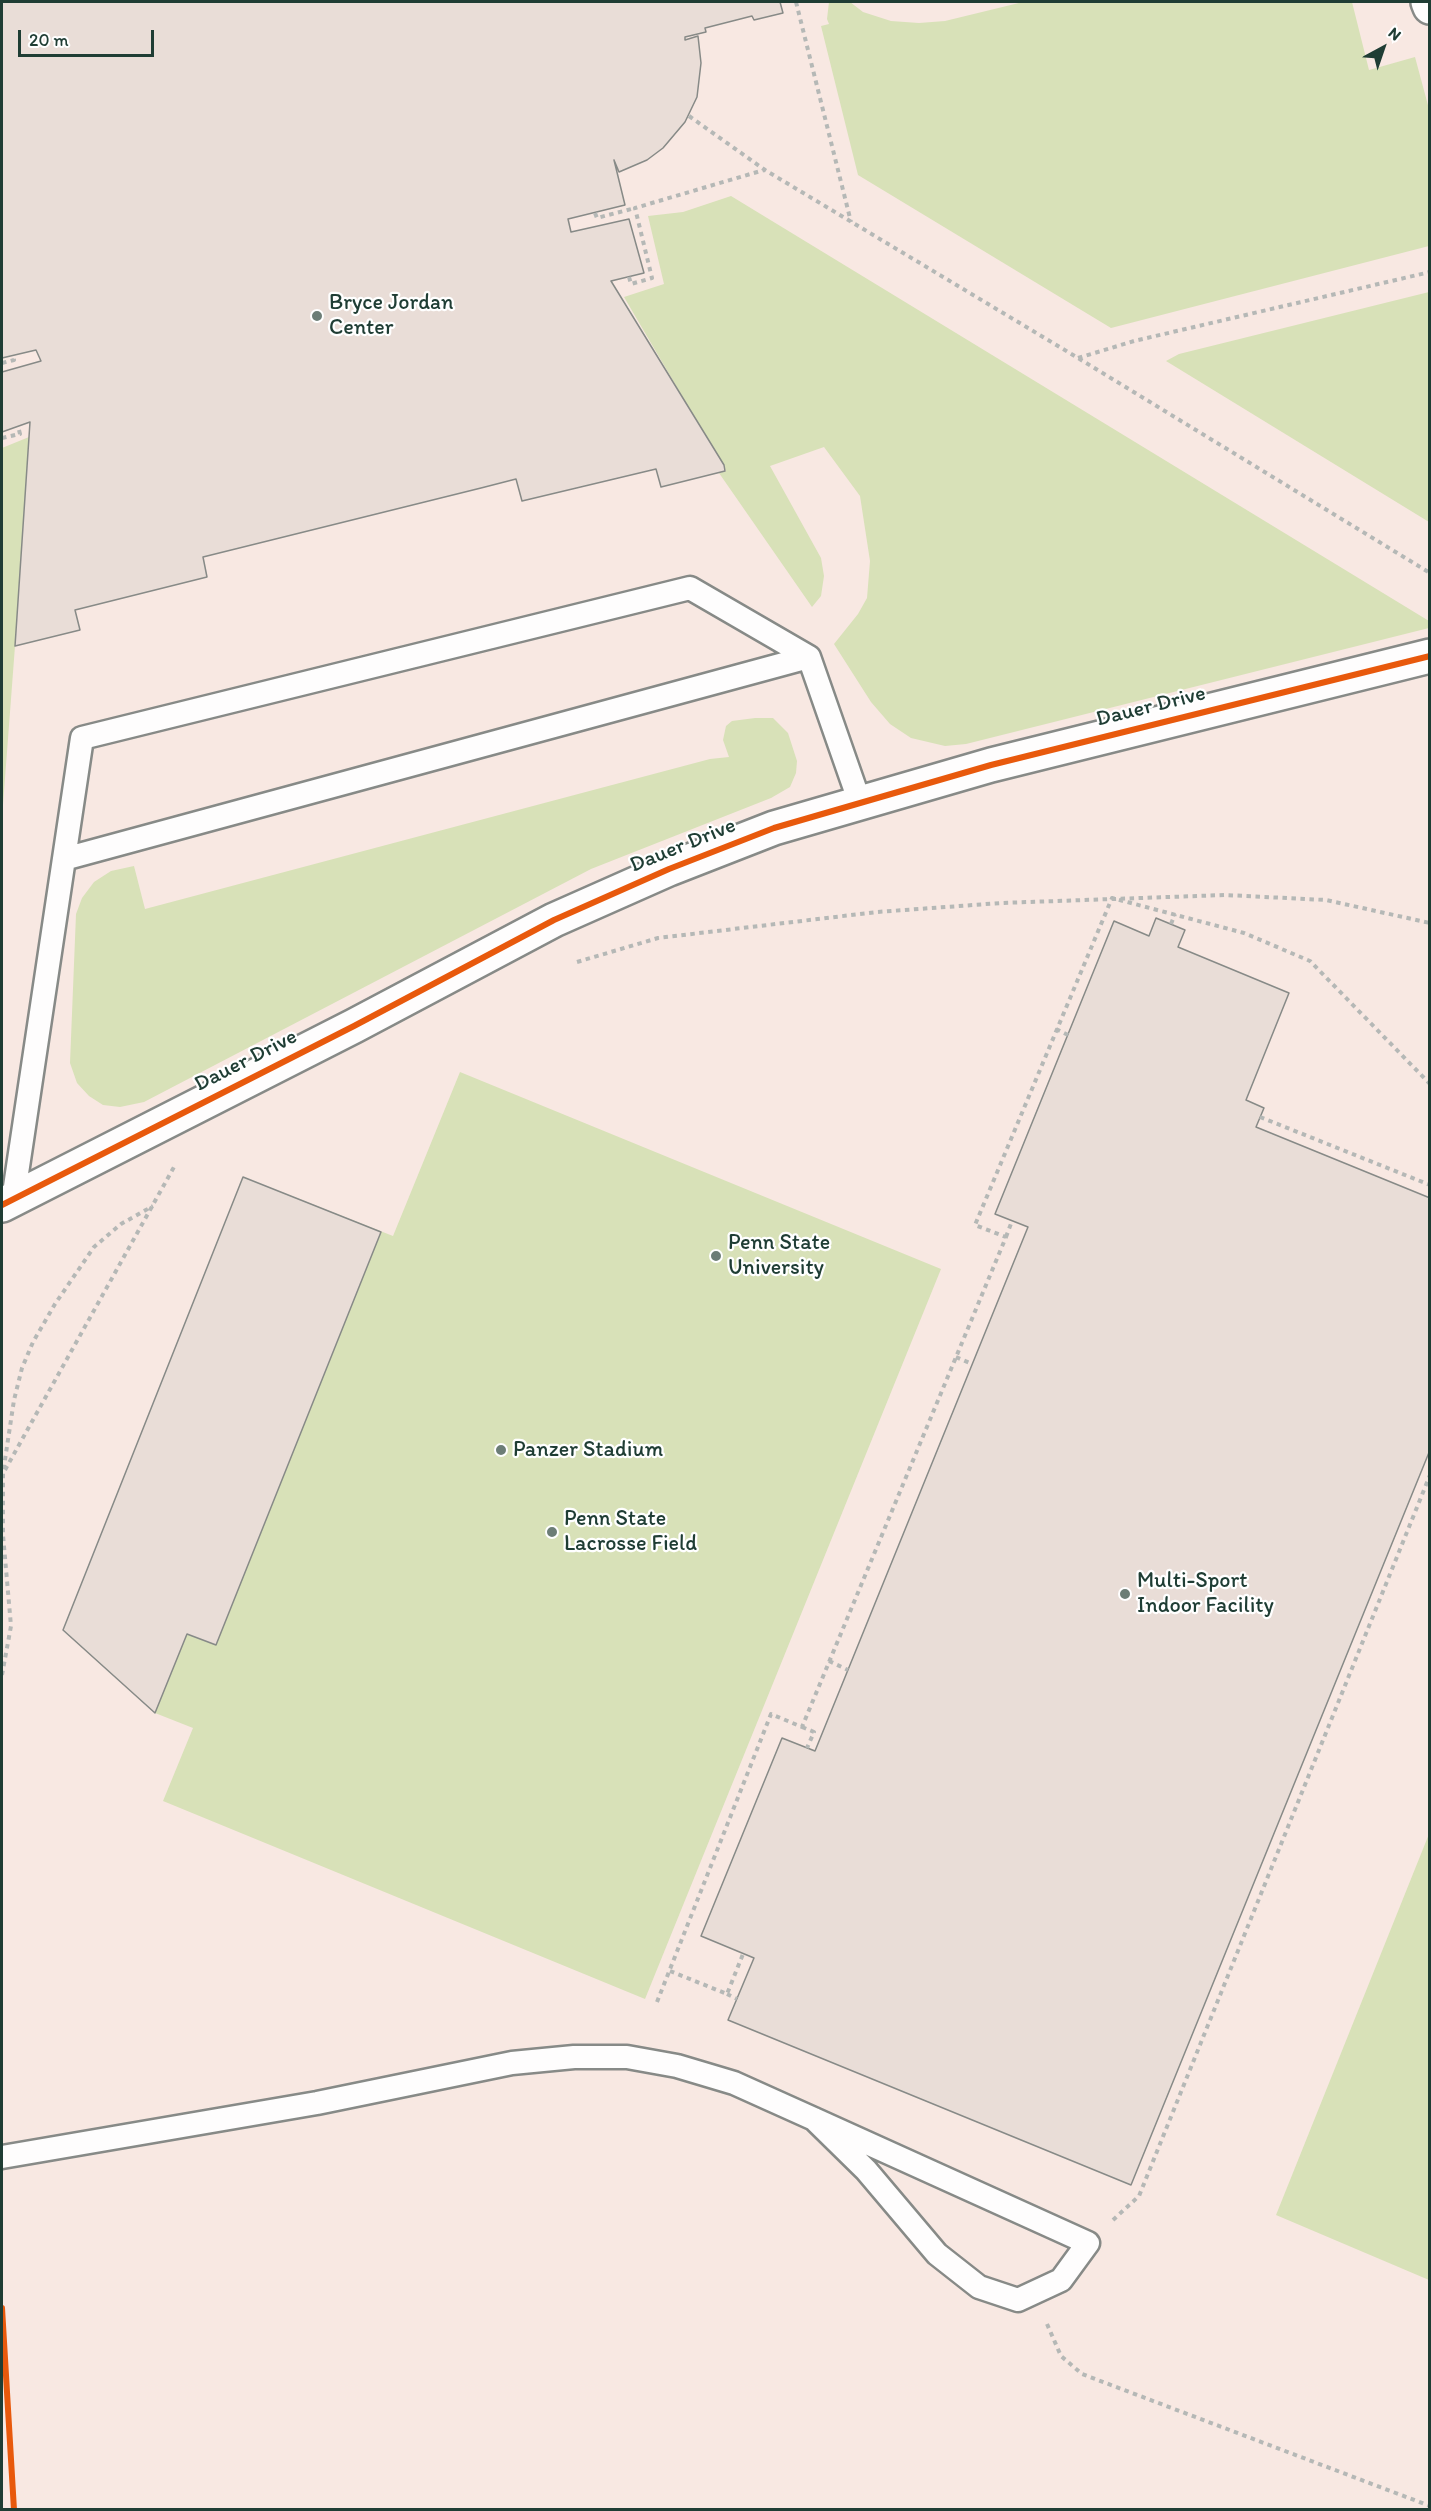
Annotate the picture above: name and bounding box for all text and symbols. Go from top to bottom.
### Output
scale bar [21,18,158,56]
north arrow [1353,18,1413,78]
text: N [1385,23,1405,45]
text: 20 m [29,29,69,51]
place label: Bryce Jordan Center [329,290,453,342]
marker: Bryce Jordan Center [310,309,324,323]
street label: Dauer Drive [1094,681,1208,733]
street label: Dauer Drive [626,813,740,879]
street label: Dauer Drive [190,1024,302,1098]
place label: Penn State University [728,1230,830,1282]
marker: Penn State University [709,1249,723,1263]
place label: Panzer Stadium [513,1437,663,1463]
marker: Panzer Stadium [494,1443,508,1457]
place label: Penn State Lacrosse Field [564,1506,697,1558]
marker: Penn State Lacrosse Field [545,1525,559,1539]
place label: Multi-Sport Indoor Facility [1137,1568,1274,1620]
marker: Multi-Sport Indoor Facility [1118,1587,1132,1601]

